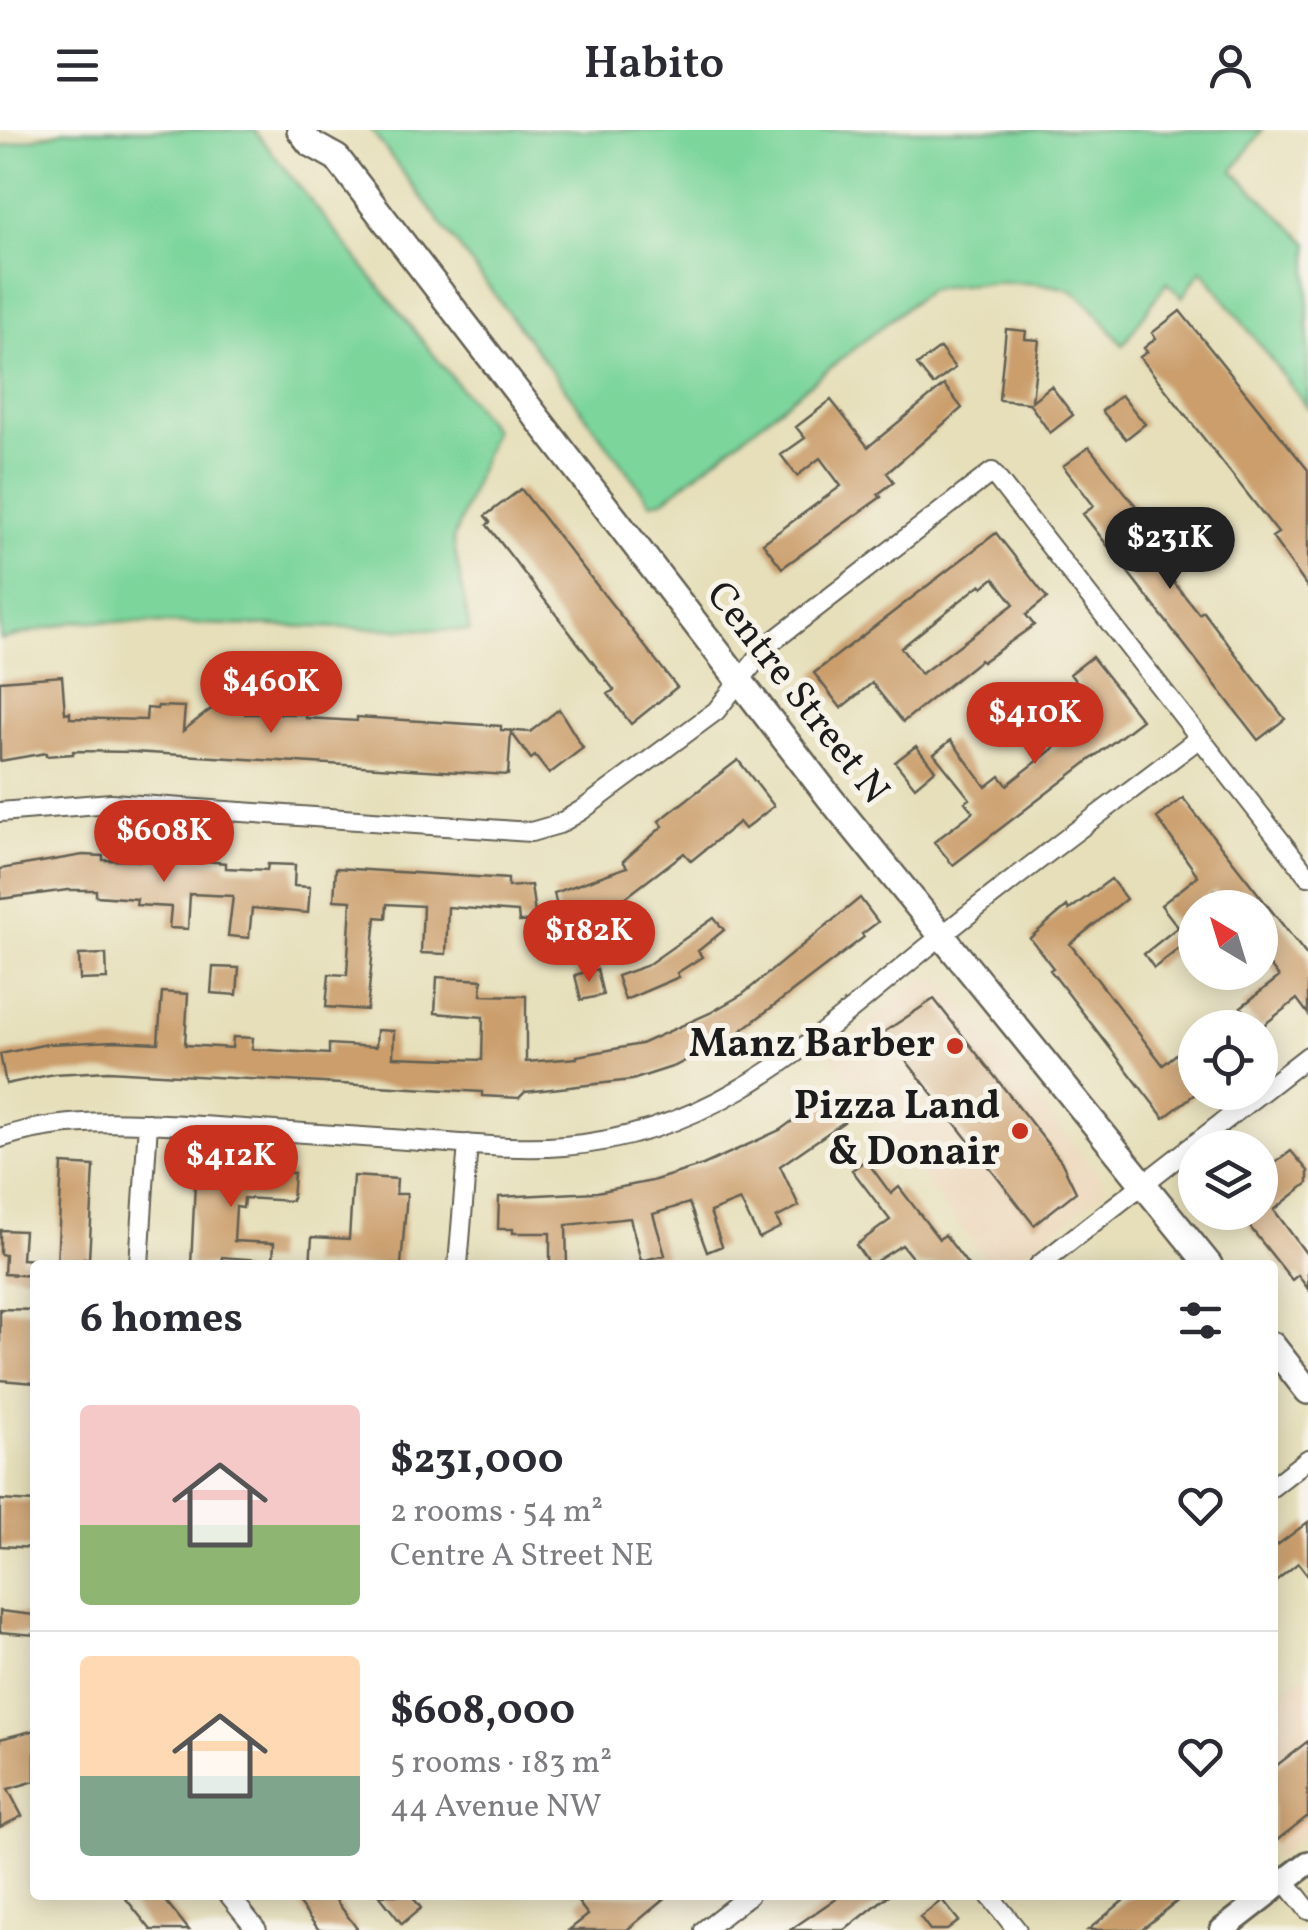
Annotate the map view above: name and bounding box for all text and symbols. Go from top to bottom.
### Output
text: Habito [584,34,724,97]
icon: menu [50,38,105,93]
icon: person [1203,38,1258,93]
pin: $231K [1100,507,1240,592]
text: $231K [1127,517,1213,561]
street label: Centre Street N [691,571,901,817]
pin: $460K [201,651,341,736]
text: $460K [222,661,320,705]
pin: $410K [965,682,1105,767]
text: $410K [989,692,1082,736]
pin: $608K [94,800,234,885]
text: $608K [116,810,212,854]
north arrow [1178,890,1278,990]
map controls [1178,890,1278,1230]
pin: $182K [519,900,659,985]
text: $182K [545,910,633,954]
button: locate [1178,1010,1278,1110]
place label: Manz Barber [689,1018,935,1074]
marker: Manz Barber [944,1035,966,1057]
place label: Pizza Land & Donair [794,1080,1000,1182]
marker: Pizza Land & Donair [1009,1120,1031,1142]
pin: $412K [161,1125,301,1210]
button: layers [1178,1130,1278,1230]
text: $412K [186,1135,276,1179]
text: 6 homes [80,1291,243,1350]
icon: filters [1173,1293,1228,1348]
text: $231,000 [390,1432,564,1491]
icon: home [160,1445,280,1565]
icon: heart [1173,1478,1228,1533]
text: 2 rooms · 54 m² [390,1491,603,1535]
text: Centre A Street NE [390,1535,654,1579]
text: $608,000 [390,1683,575,1742]
icon: home [160,1696,280,1816]
icon: heart [1173,1729,1228,1784]
text: 5 rooms · 183 m² [390,1742,612,1786]
text: 44 Avenue NW [390,1786,602,1830]

